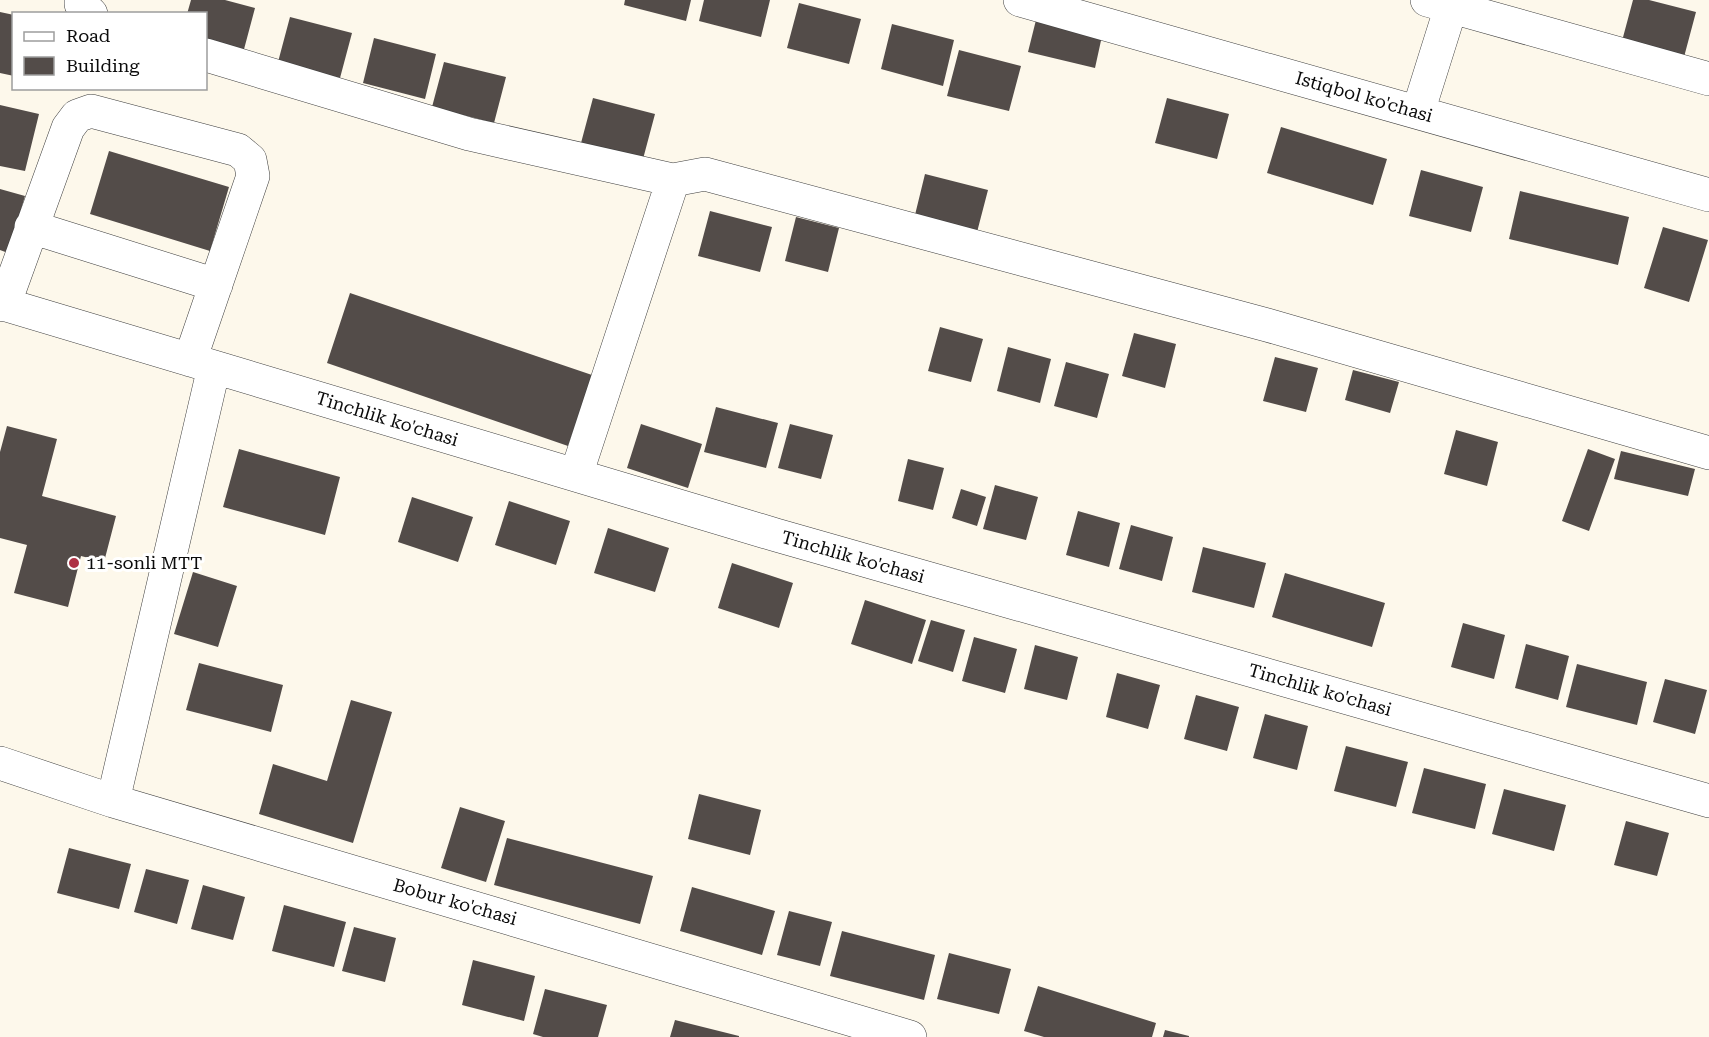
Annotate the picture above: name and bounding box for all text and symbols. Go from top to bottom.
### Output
legend [12,12,207,90]
text: Road [66,25,111,46]
text: Building [66,55,140,76]
street label: Istiqbol ko'chasi [1293,67,1435,126]
street label: Tinchlik ko'chasi [313,387,461,450]
street label: Tinchlik ko'chasi [779,526,927,587]
place label: 11-sonli MTT [86,552,202,573]
marker: 11-sonli MTT [67,556,81,570]
street label: Tinchlik ko'chasi [1246,659,1394,720]
street label: Bobur ko'chasi [391,874,520,929]

